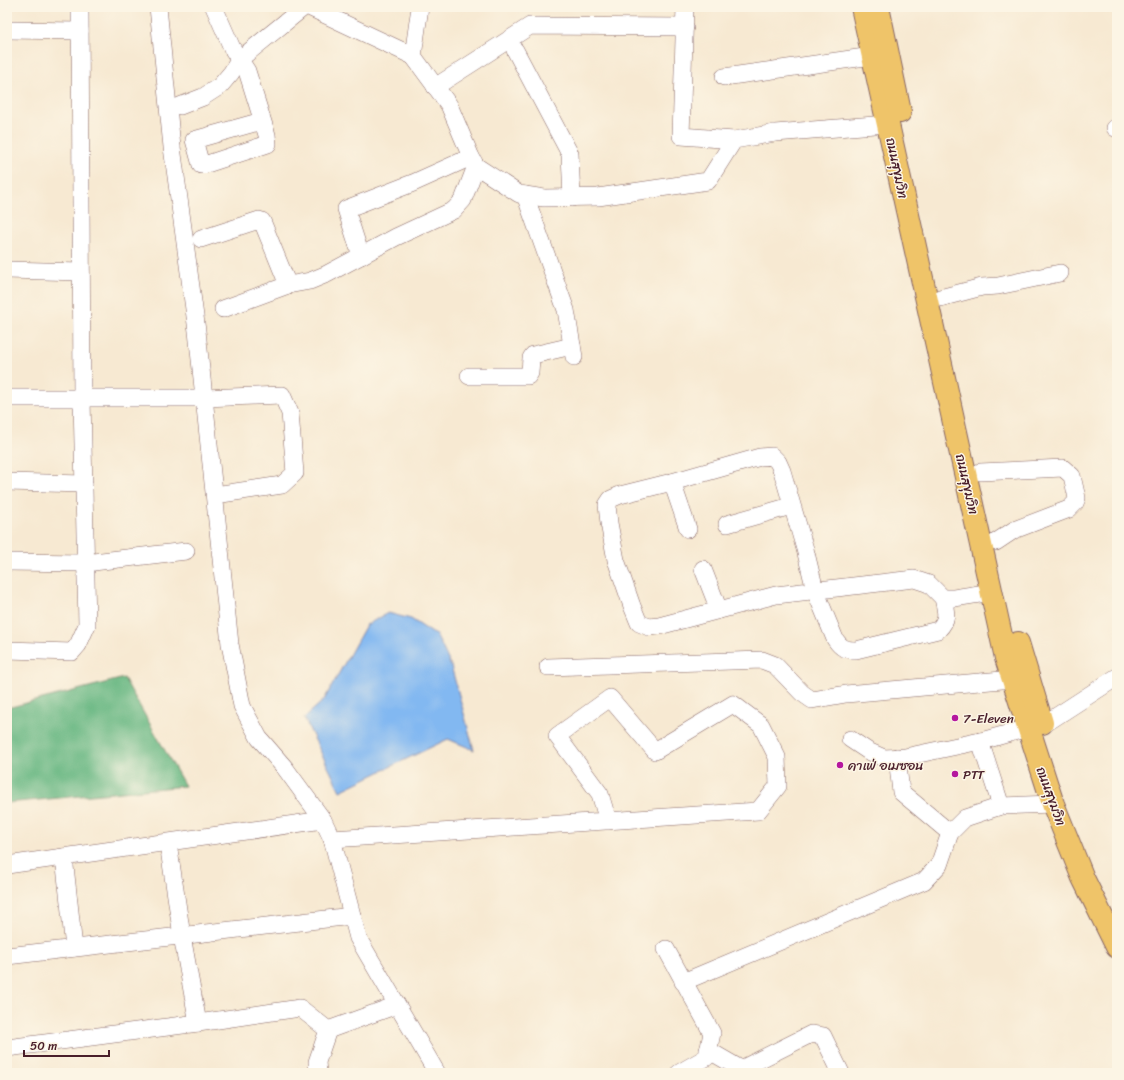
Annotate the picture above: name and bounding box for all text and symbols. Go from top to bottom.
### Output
street label: ถนนสุขุมวิท [879,136,915,200]
street label: ถนนสุขุมวิท [949,451,985,517]
place label: 7-Eleven [963,707,1014,730]
marker: 7-Eleven [950,713,960,723]
place label: คาเฟ่ อเมซอน [848,754,924,777]
marker: คาเฟ่ อเมซอน [835,760,845,770]
place label: PTT [963,763,986,786]
street label: ถนนสุขุมวิท [1030,763,1072,829]
marker: PTT [950,769,960,779]
scale bar [24,1032,109,1058]
text: 50 m [30,1035,57,1057]

